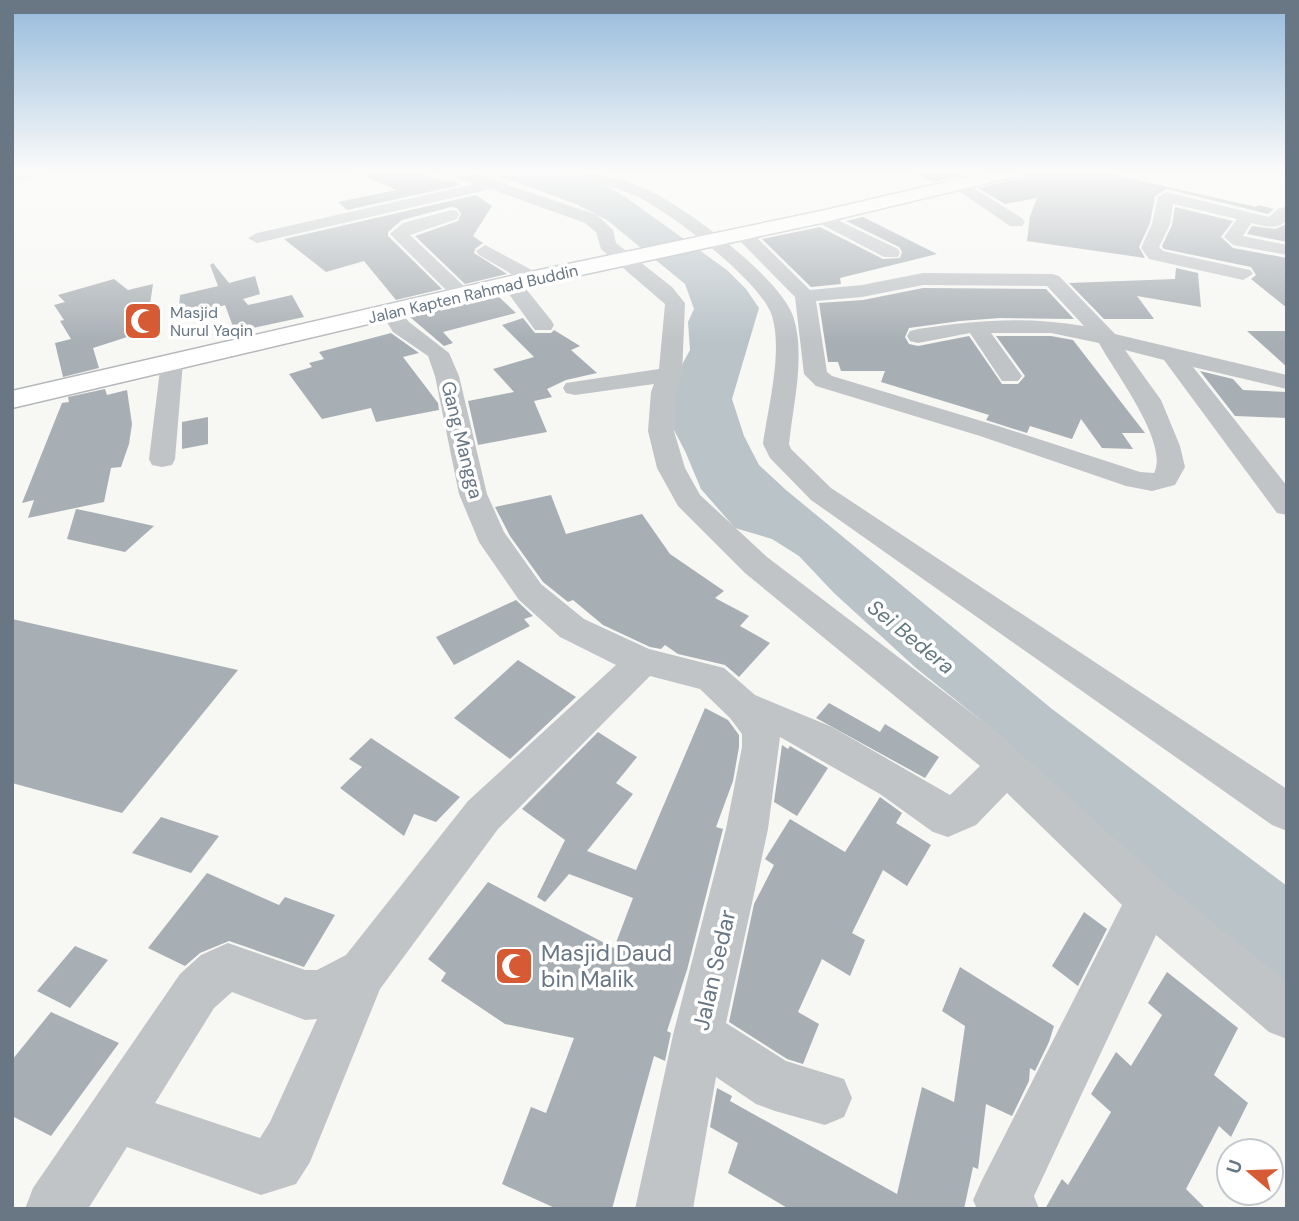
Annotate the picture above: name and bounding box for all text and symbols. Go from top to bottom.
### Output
street label: Jalan Kapten Rahmad Buddin [366,260,580,328]
mosque icon: Masjid Nurul Yaqin [122,300,164,342]
place label: Masjid Nurul Yaqin [170,302,253,341]
street label: Gang Mangga [435,379,489,501]
water label: Sei Bedera [862,593,960,681]
street label: Jalan Sedar [686,907,742,1033]
place label: Masjid Daud bin Malik [541,938,672,994]
mosque icon: Masjid Daud bin Malik [493,945,535,987]
north arrow [1215,1137,1285,1207]
text: U [1220,1156,1248,1177]

